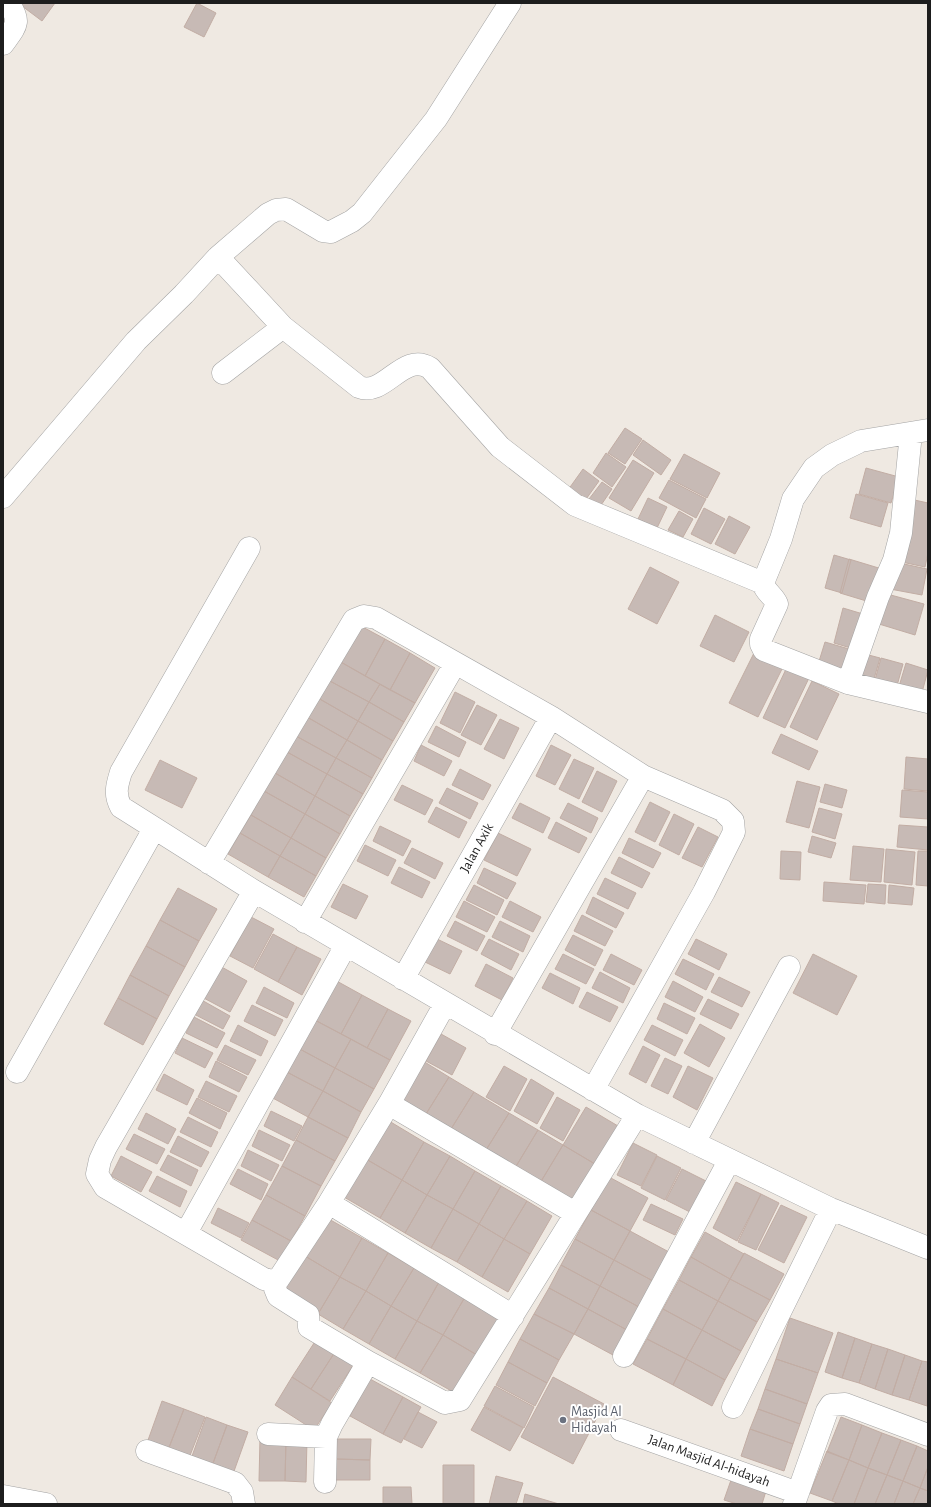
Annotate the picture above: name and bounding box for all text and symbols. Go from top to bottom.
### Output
street label: Jalan Axik [458,821,496,875]
place label: Masjid Al Hidayah [571,1405,622,1435]
marker: Masjid Al Hidayah [558,1415,568,1425]
street label: Jalan Masjid Al-hidayah [646,1432,772,1490]

